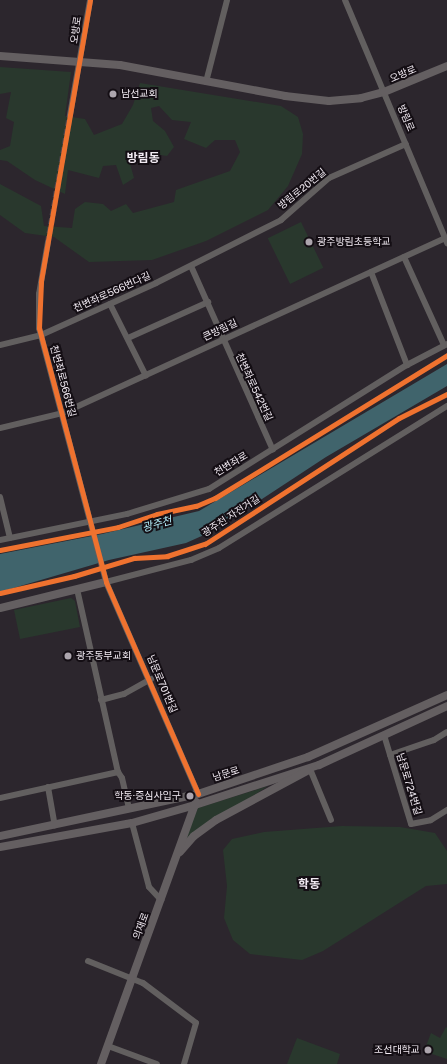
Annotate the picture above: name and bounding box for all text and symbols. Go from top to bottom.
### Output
street label: 오방로 [68,15,84,45]
street label: 오방로 [388,63,418,85]
place label: 남선교회 [121,88,158,100]
marker: 남선교회 [108,89,118,99]
street label: 방림로 [395,103,417,133]
district label: 방림동 [126,152,160,166]
street label: 방림로20번길 [276,166,328,212]
place label: 광주방림초등학교 [317,236,391,248]
marker: 광주방림초등학교 [304,237,314,247]
street label: 천변좌로566번다길 [72,270,152,314]
street label: 큰방림길 [201,317,239,343]
street label: 천변좌로566번길 [48,344,78,418]
street label: 천변좌로542번길 [233,351,275,423]
street label: 천변좌로 [212,449,250,479]
street label: 광주천 자전거길 [200,493,262,539]
water label: 광주천 [141,513,173,535]
place label: 광주동부교회 [76,650,131,662]
marker: 광주동부교회 [63,651,73,661]
street label: 남문로701번길 [144,653,180,715]
street label: 남문로724번길 [394,751,424,817]
street label: 남문로 [211,764,241,784]
place label: 학동·증심사입구 [114,790,181,802]
marker: 학동·증심사입구 [184,790,196,802]
district label: 학동 [298,878,320,892]
street label: 의재로 [131,911,151,941]
place label: 조선대학교 [374,1044,420,1056]
marker: 조선대학교 [423,1045,433,1055]

